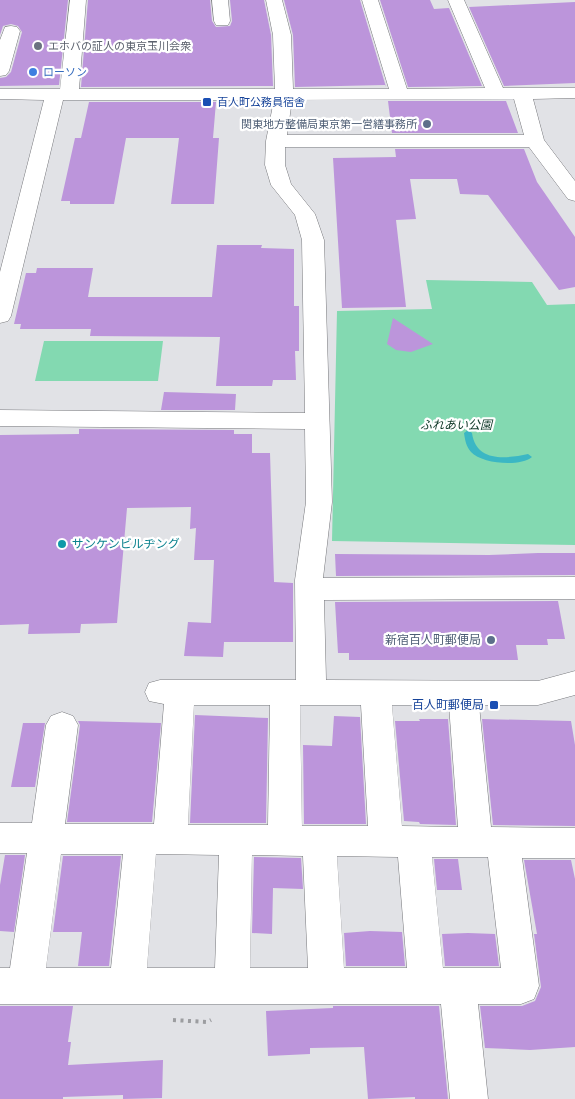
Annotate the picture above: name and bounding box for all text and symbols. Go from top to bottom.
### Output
place label: エホバの証人の東京玉川会衆 [48,39,191,53]
marker: エホバの証人の東京玉川会衆 [32,40,44,52]
place label: ローソン [43,65,87,79]
marker: ローソン [27,66,39,78]
place label: 百人町公務員宿舎 [217,95,305,109]
marker: 百人町公務員宿舎 [201,96,213,108]
place label: 関東地方整備局東京第一営繕事務所 [241,117,418,131]
marker: 関東地方整備局東京第一営繕事務所 [421,118,433,130]
park label: ふれあい公園 [420,417,494,432]
place label: サンケンビルヂング [72,536,180,551]
marker: サンケンビルヂング [56,538,68,550]
place label: 新宿百人町郵便局 [385,632,481,647]
marker: 新宿百人町郵便局 [485,634,497,646]
place label: 百人町郵便局 [412,697,484,712]
marker: 百人町郵便局 [488,699,500,711]

